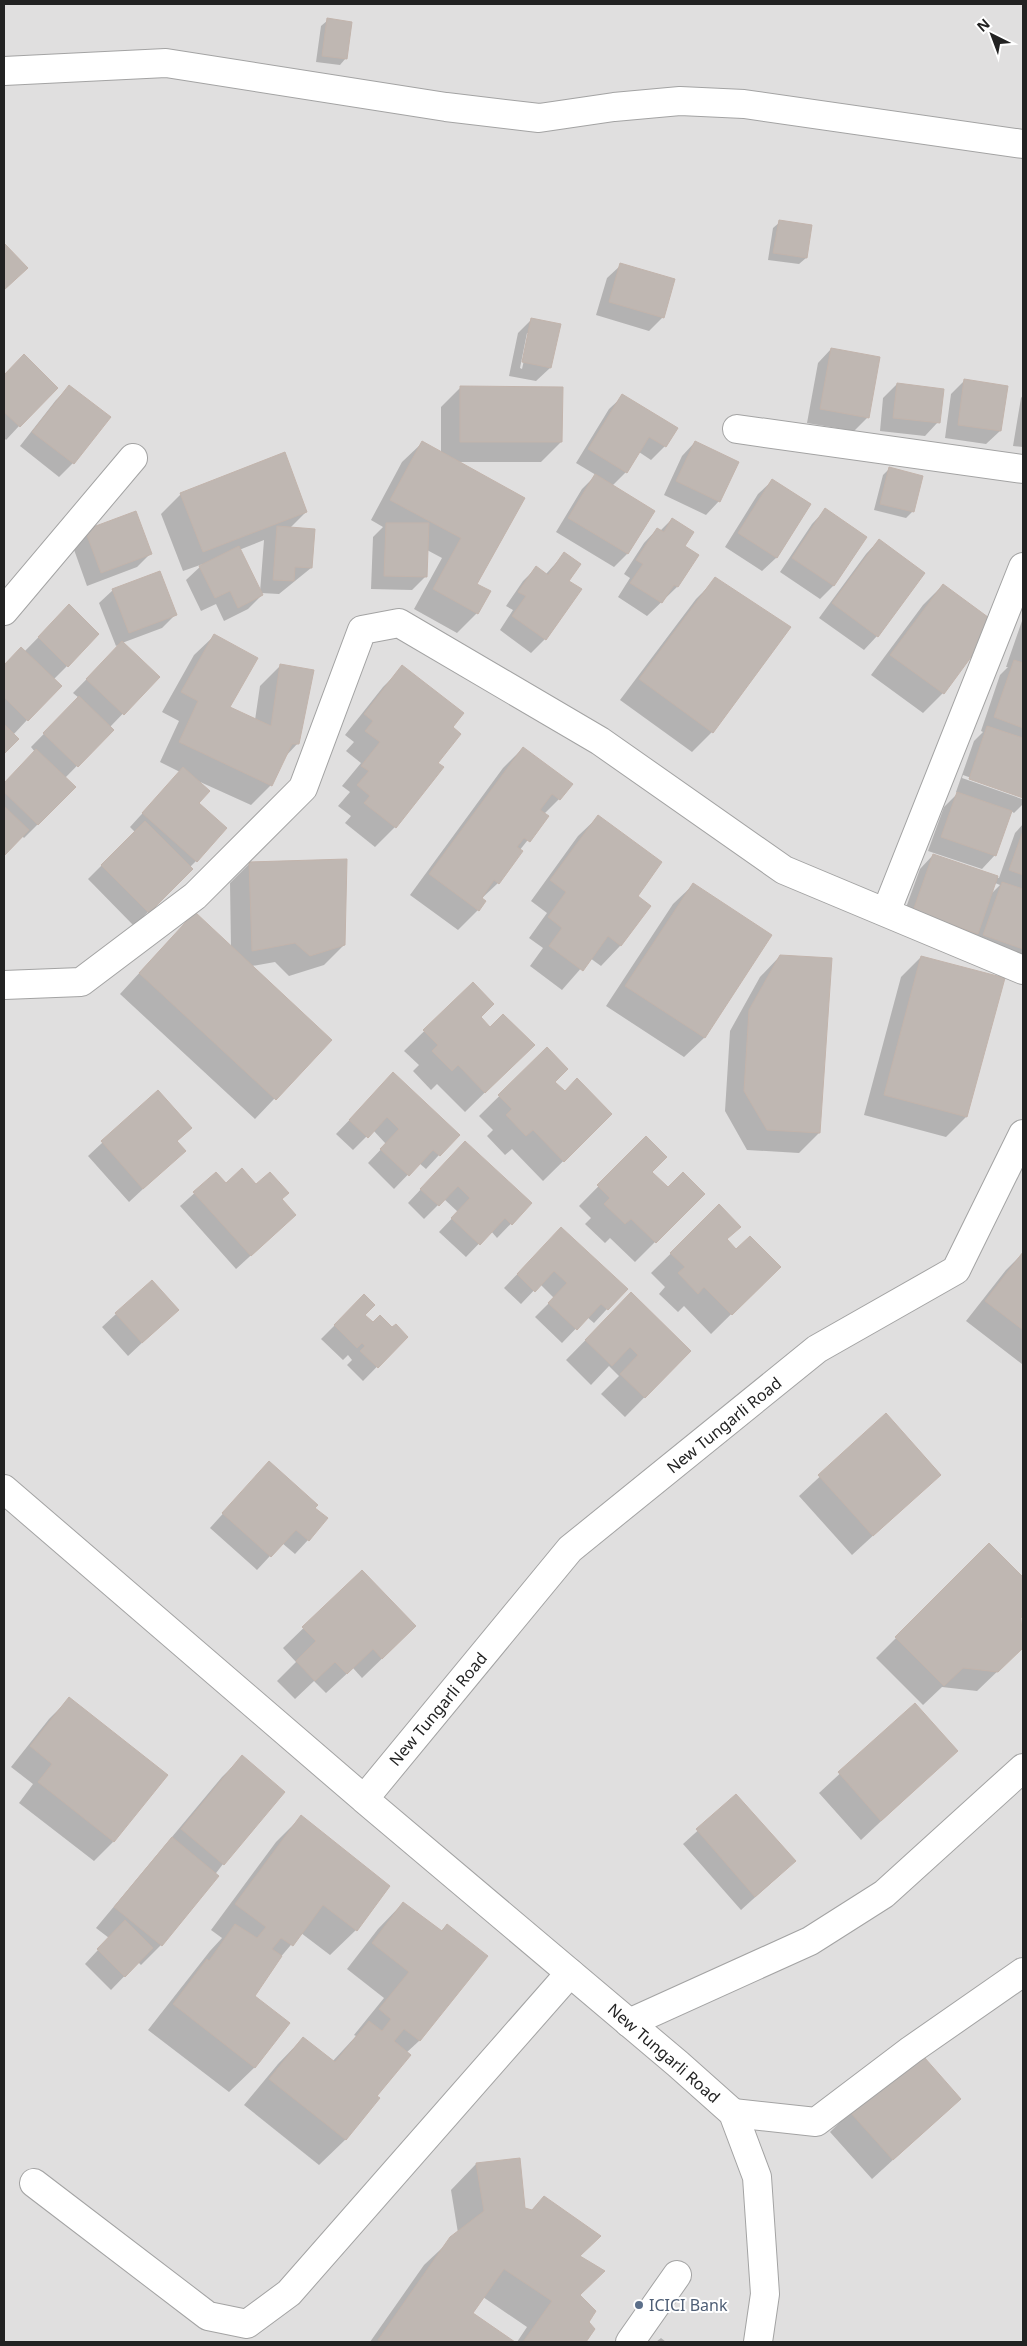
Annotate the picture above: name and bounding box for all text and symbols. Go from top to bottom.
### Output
north arrow [967,10,1017,60]
text: N [972,14,994,36]
street label: New Tungarli Road [662,1372,786,1478]
street label: New Tungarli Road [384,1648,492,1770]
street label: New Tungarli Road [603,1998,725,2108]
place label: ICICI Bank [649,2294,728,2316]
marker: ICICI Bank [633,2299,645,2311]

